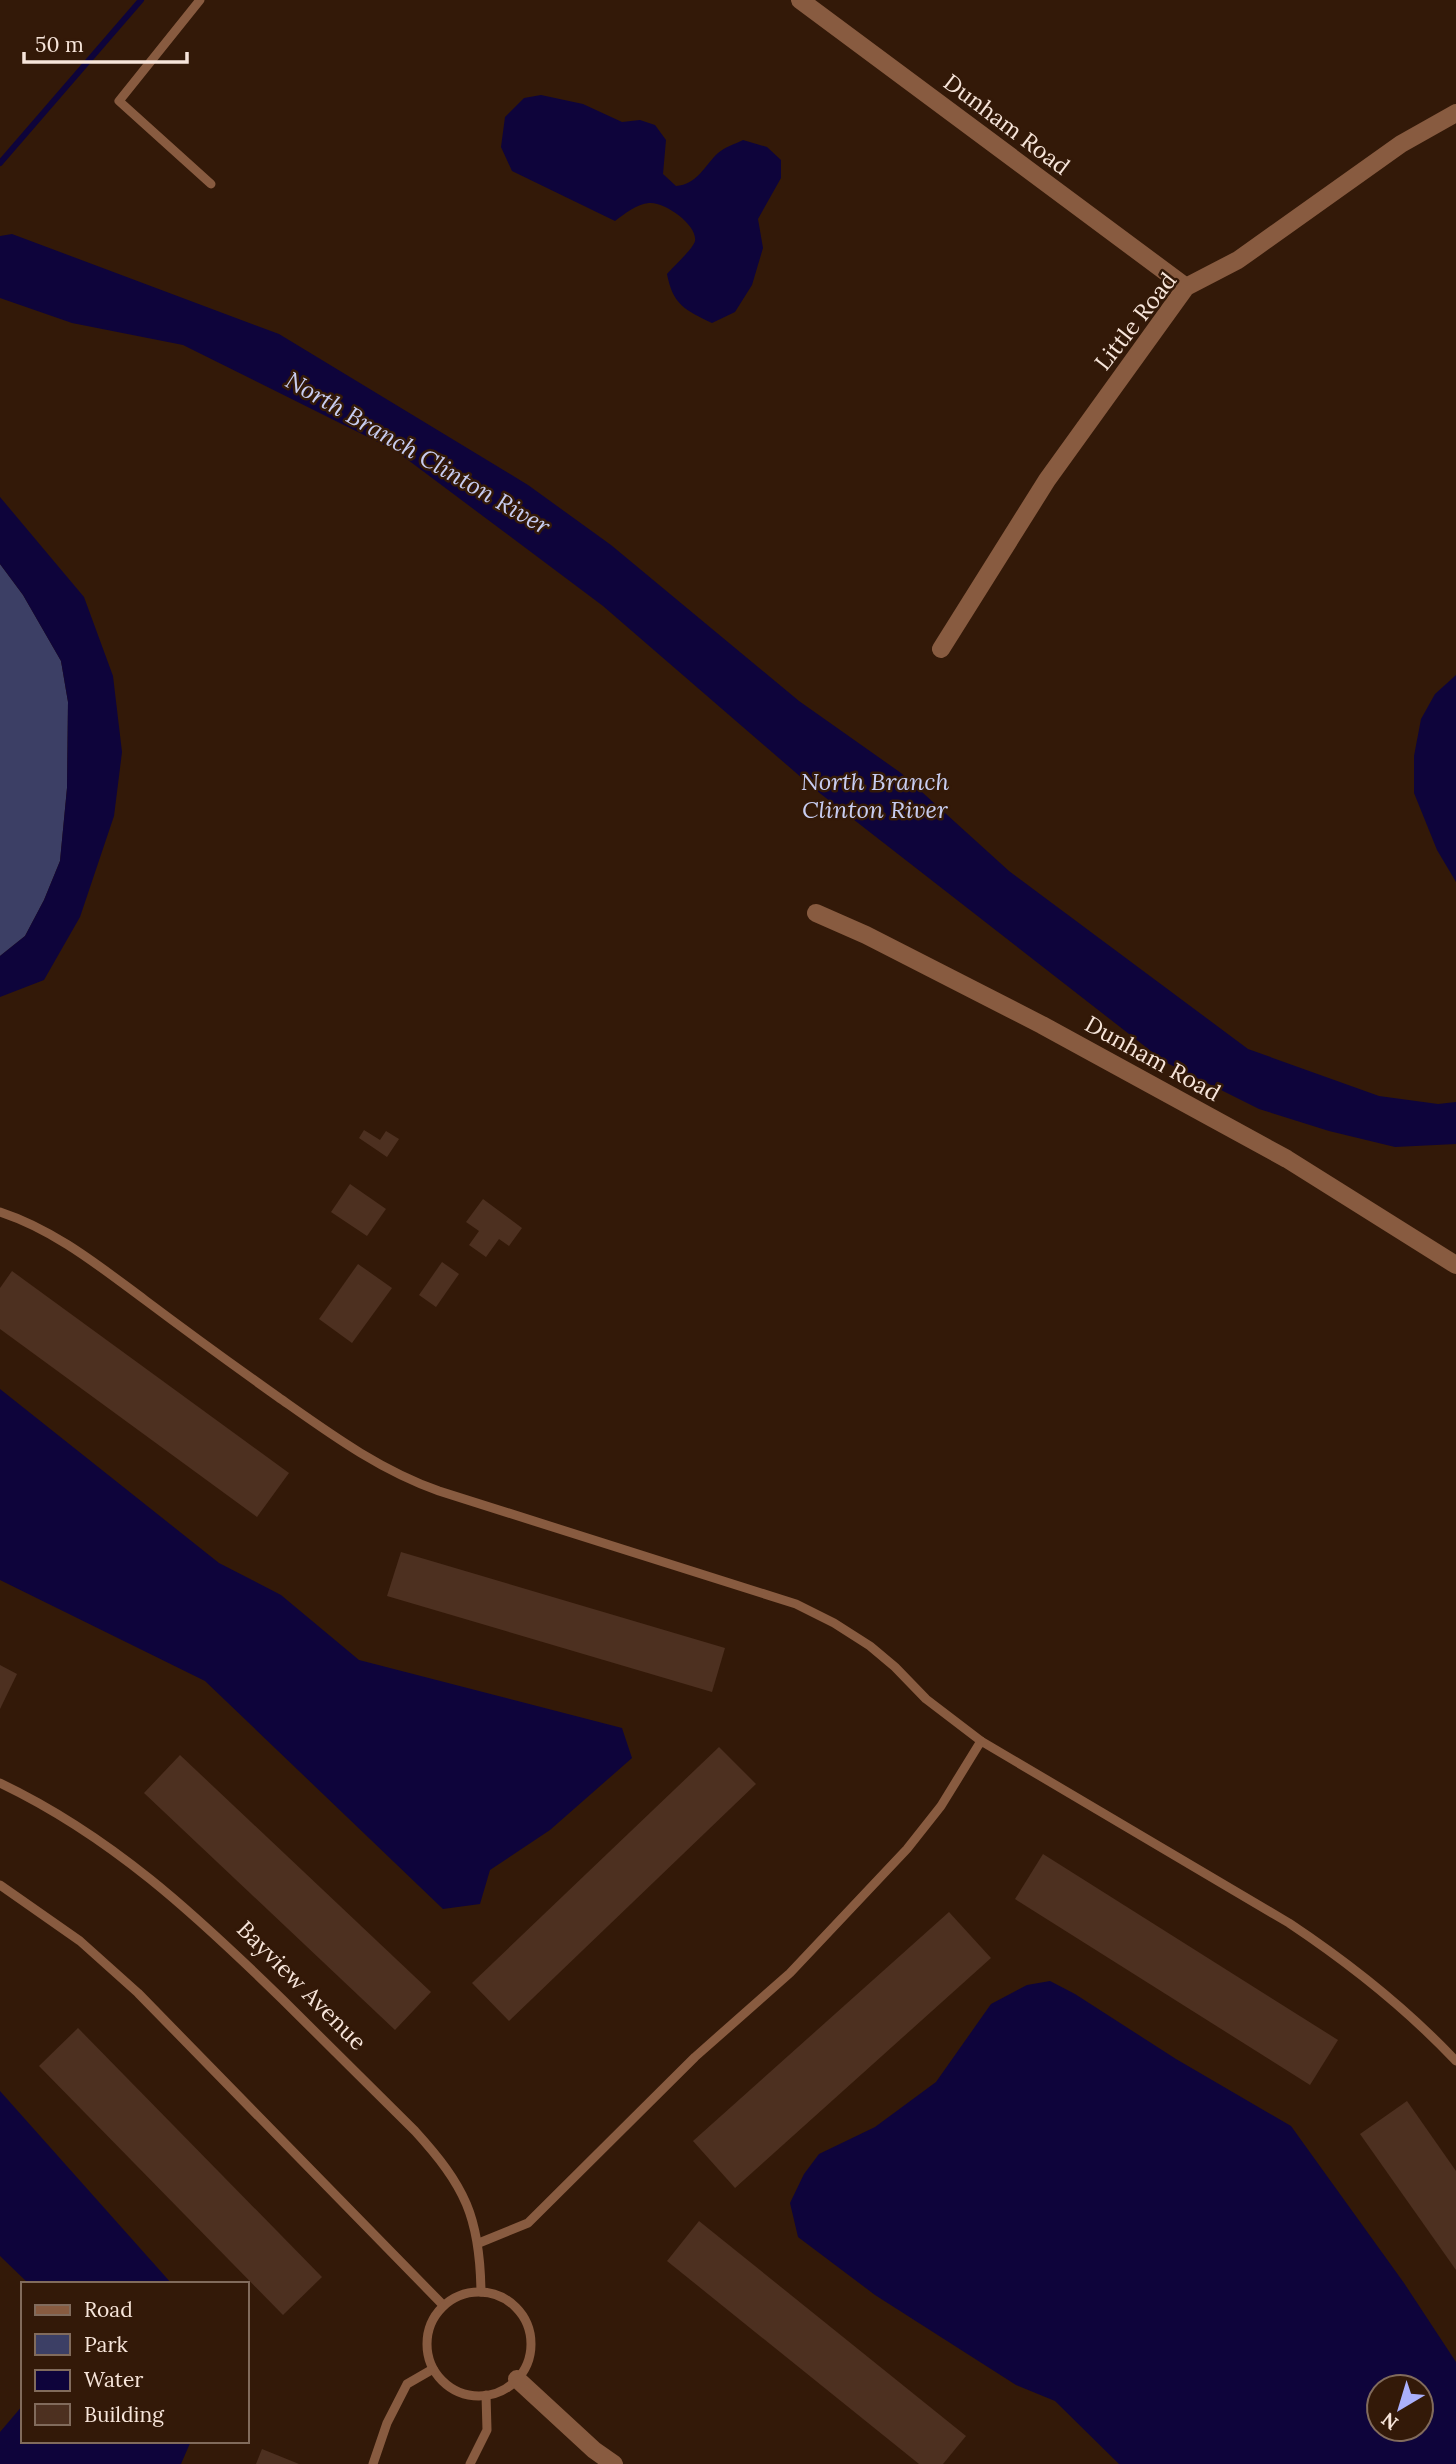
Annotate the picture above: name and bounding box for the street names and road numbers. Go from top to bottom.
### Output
street label: Dunham Road [938,67,1076,181]
street label: Little Road [1088,266,1182,376]
street label: Dunham Road [1080,1009,1226,1107]
street label: Bayview Avenue [231,1914,373,2056]

